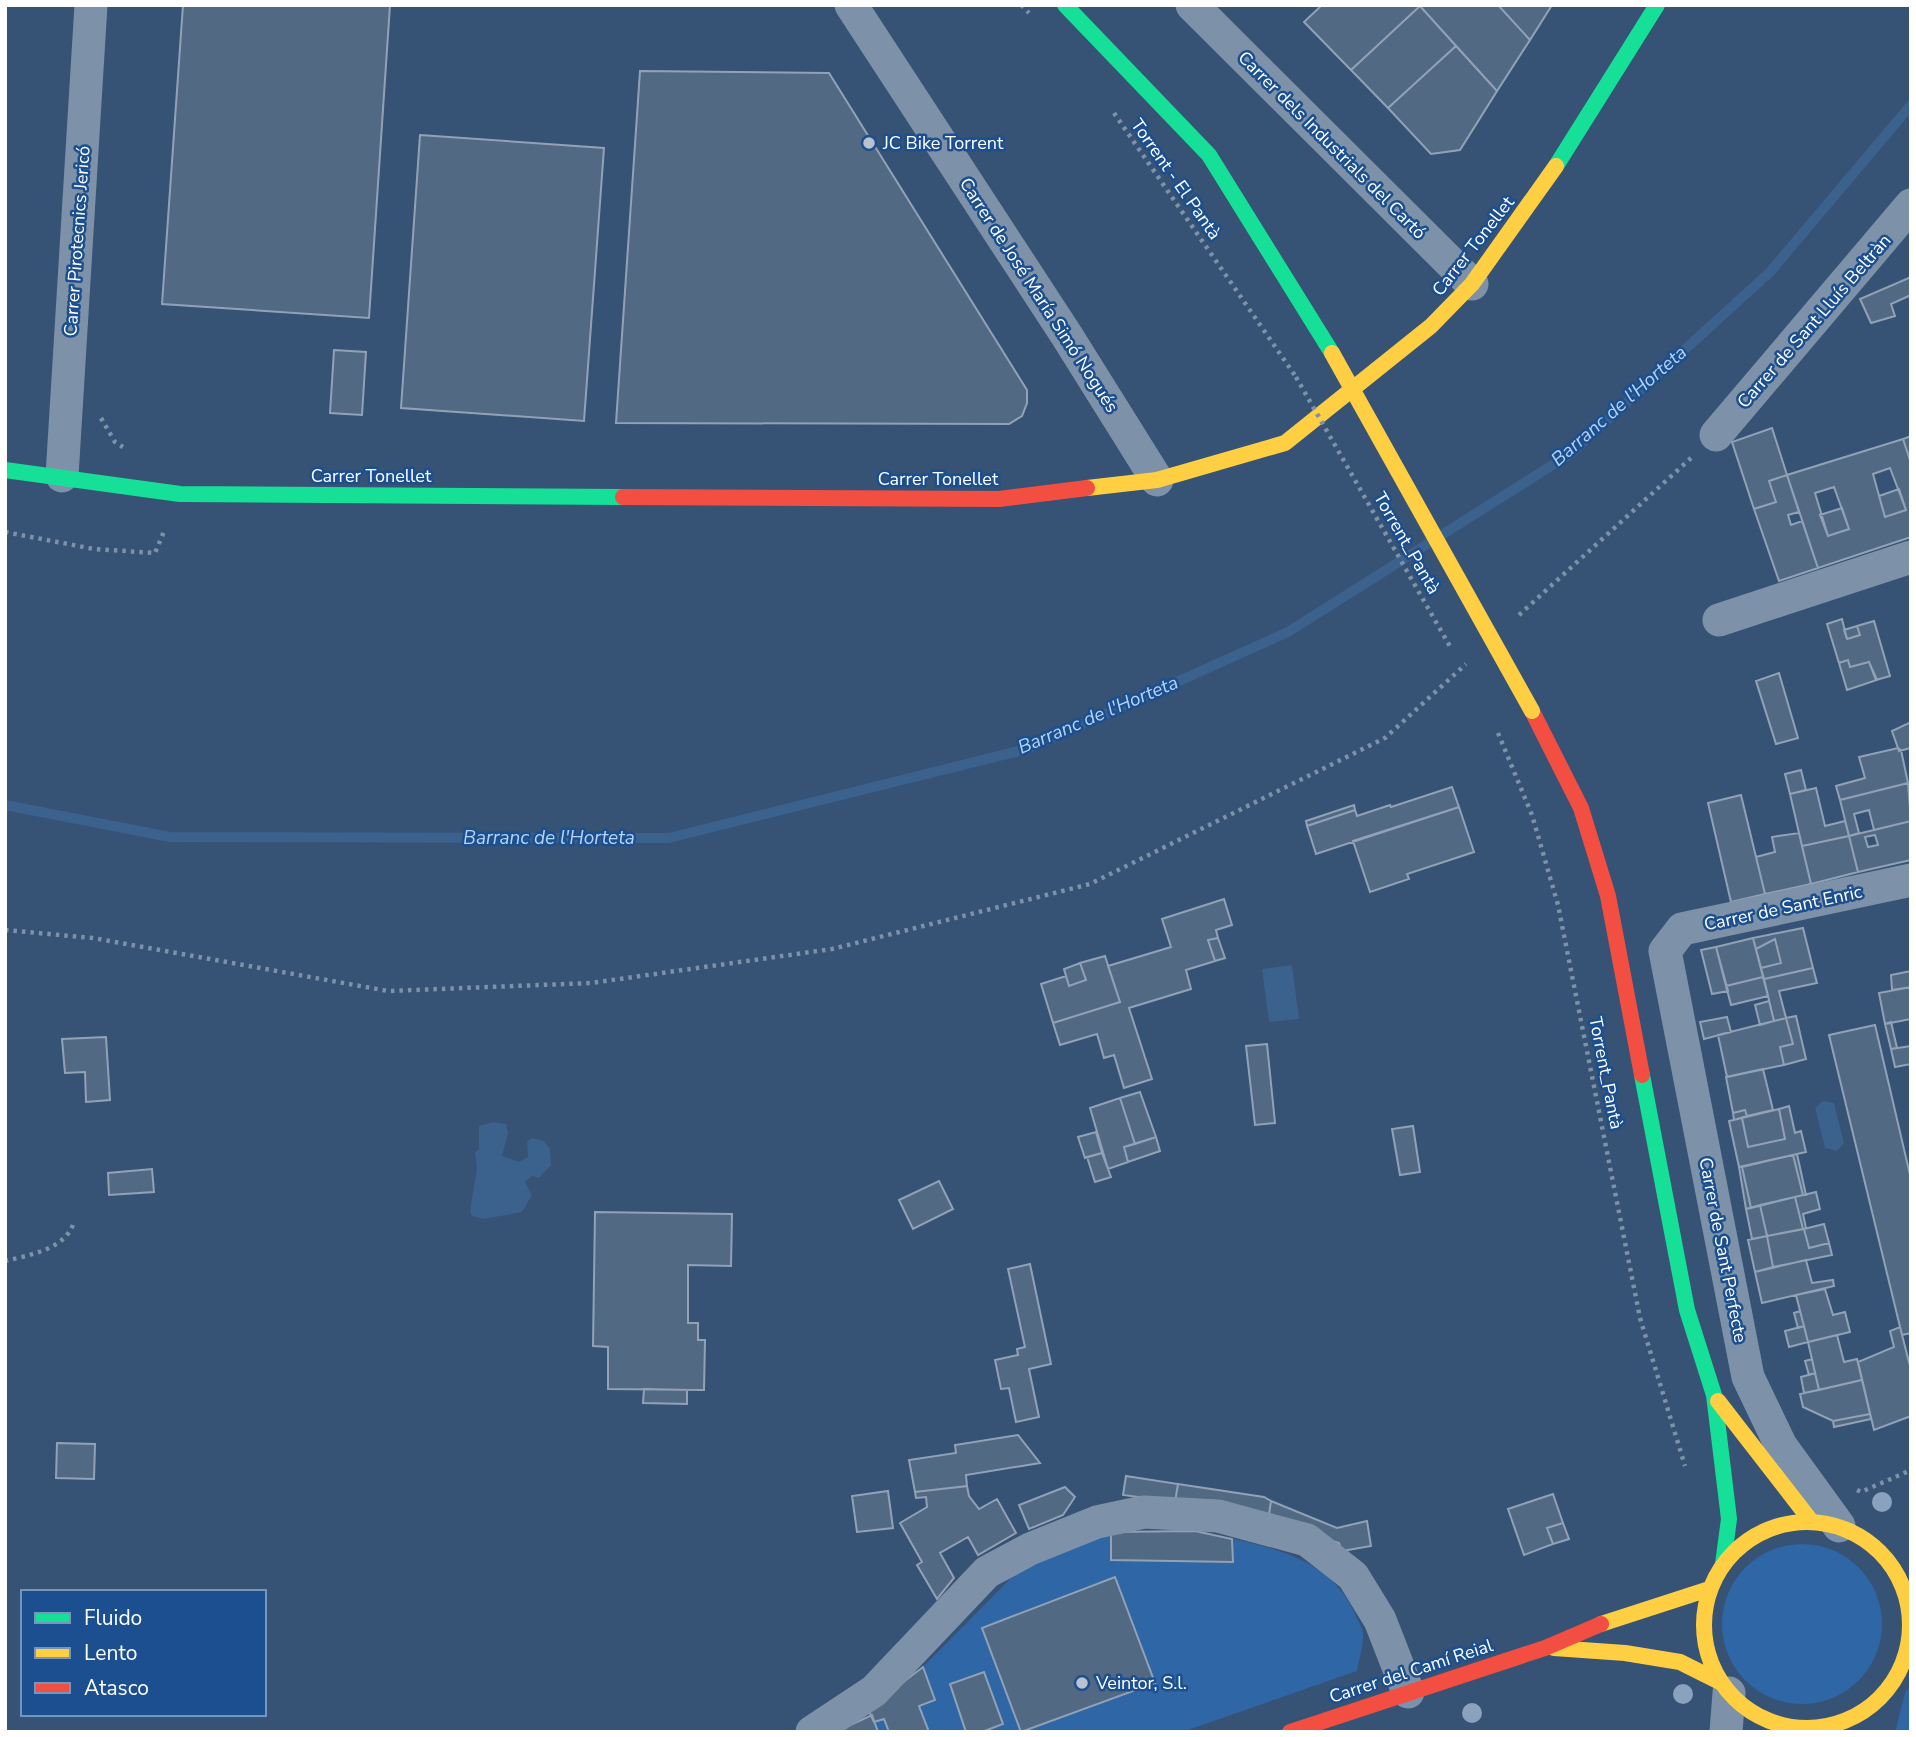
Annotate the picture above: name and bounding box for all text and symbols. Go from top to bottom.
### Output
street label: Carrer dels Industrials del Cartó [1233,46,1431,244]
street label: Torrent - El Pantà [1125,114,1227,244]
place label: JC Bike Torrent [882,131,1004,155]
marker: JC Bike Torrent [861,135,877,151]
street label: Carrer Pirotecnics Jericó [58,145,96,337]
street label: Carrer de José María Simó Nogués [954,173,1124,417]
street label: Carrer Tonellet [1426,191,1520,301]
street label: Carrer de Sant Lluís Beltràn [1732,229,1896,413]
water label: Barranc de l'Horteta [1546,340,1692,472]
street label: Carrer Tonellet [311,464,432,488]
street label: Carrer Tonellet [878,467,999,491]
street label: Torrent_Pantà [1368,488,1446,598]
water label: Barranc de l'Horteta [1014,669,1182,761]
water label: Barranc de l'Horteta [463,825,635,851]
street label: Carrer de Sant Enric [1702,880,1864,936]
street label: Torrent_Pantà [1583,1015,1629,1131]
street label: Carrer de Sant Perfecte [1693,1155,1753,1345]
legend [21,1590,266,1716]
text: Fluido [84,1604,142,1632]
street label: Carrer del Camí Reial [1326,1633,1497,1709]
text: Lento [84,1639,137,1667]
place label: Veintor, S.l. [1095,1671,1187,1695]
text: Atasco [84,1674,149,1702]
marker: Veintor, S.l. [1074,1675,1090,1691]

